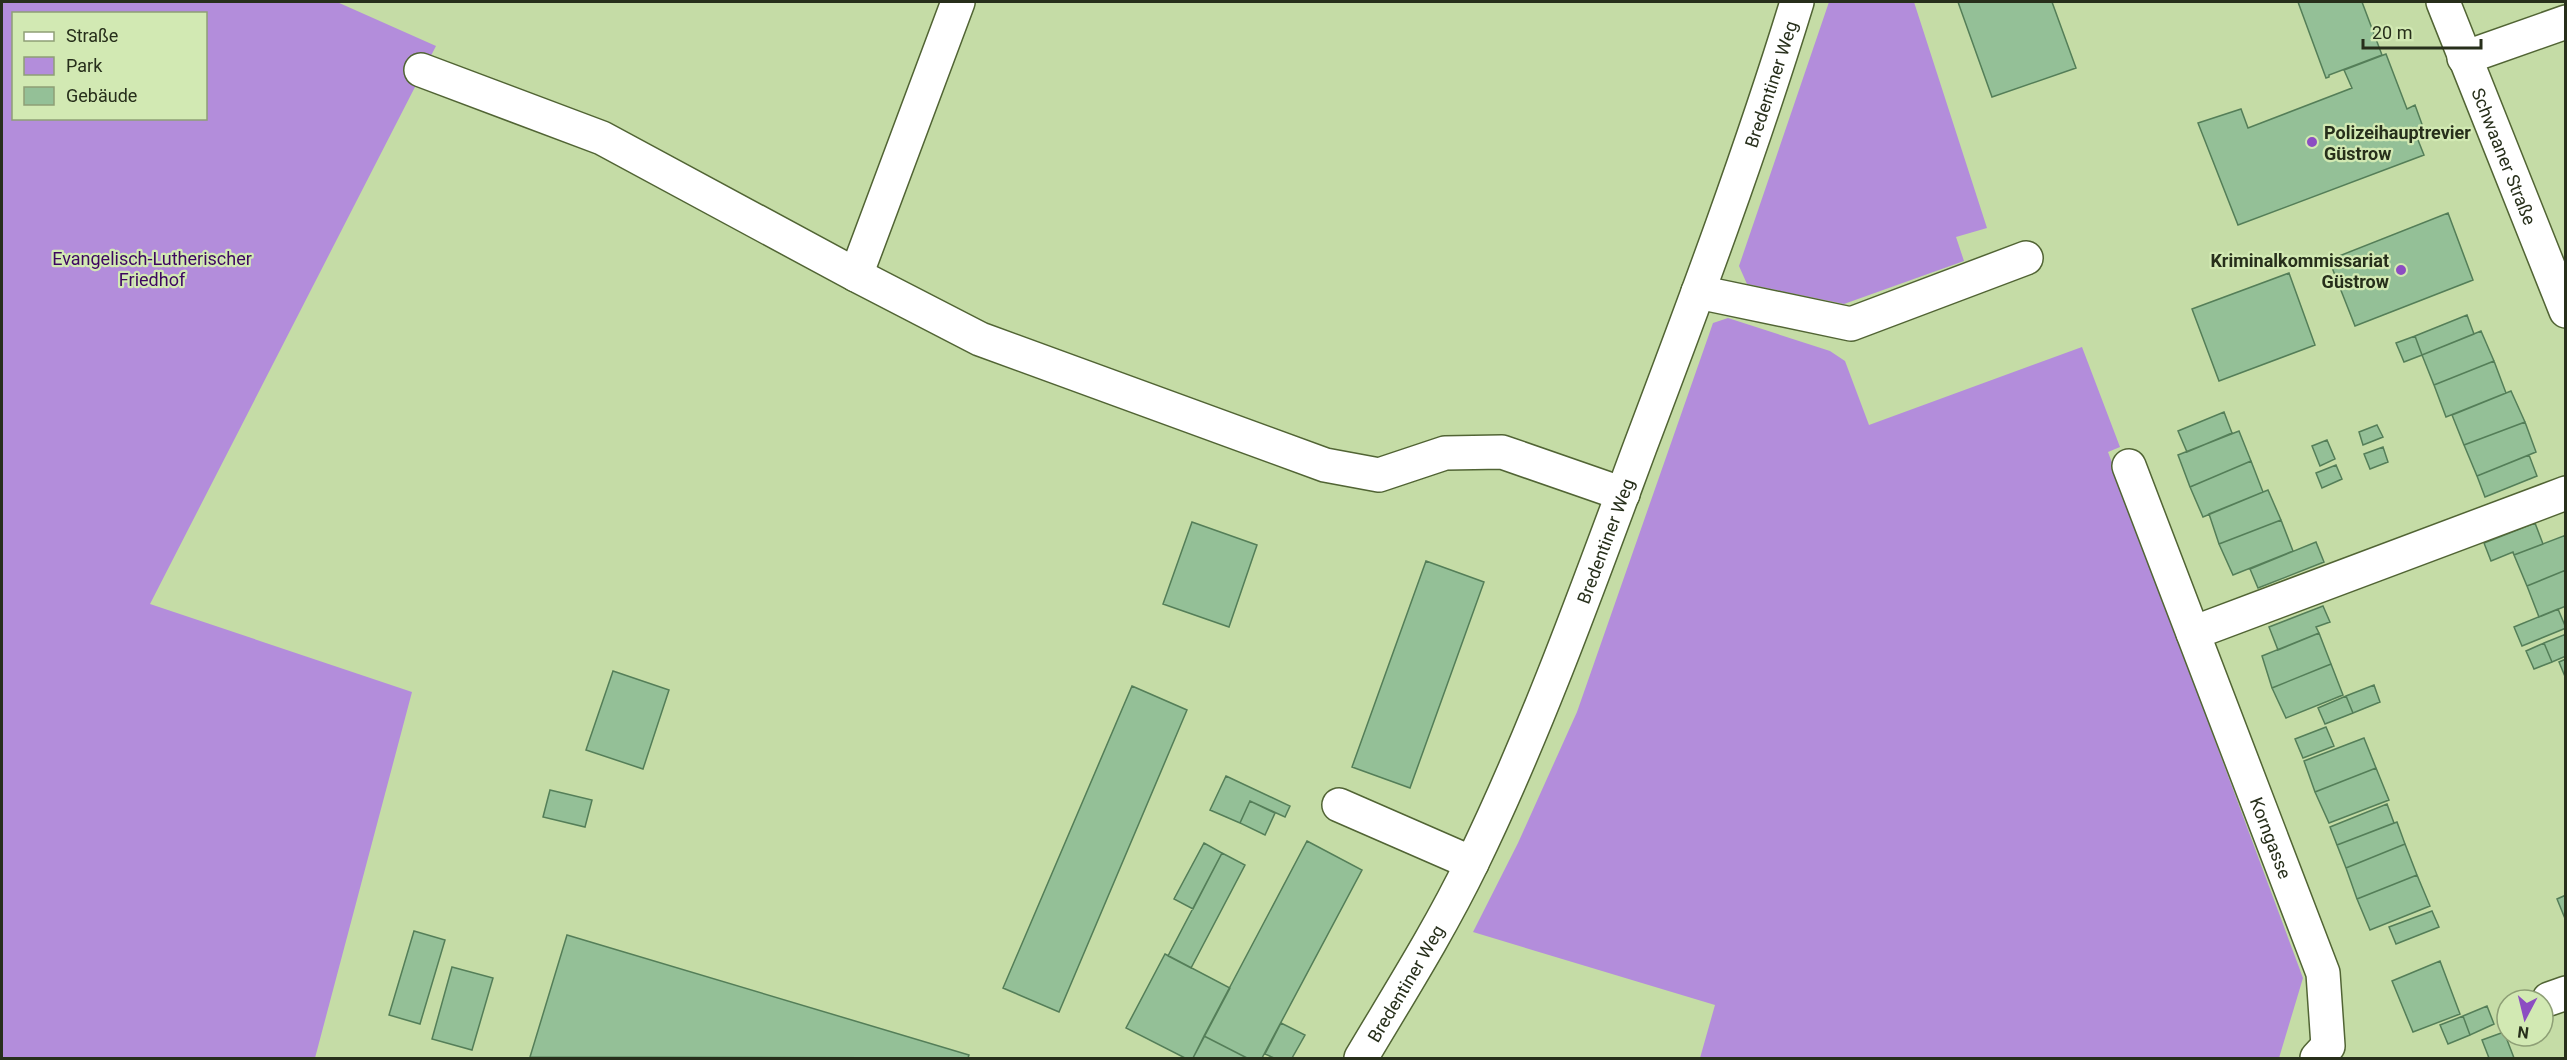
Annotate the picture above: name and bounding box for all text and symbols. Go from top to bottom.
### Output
legend [12,12,207,120]
scale bar [2363,12,2482,50]
street label: Bredentiner Weg [1740,18,1801,150]
text: 20 m [2372,22,2412,43]
text: Straße [66,25,118,46]
text: Park [66,55,103,76]
text: Gebäude [66,85,137,106]
street label: Schwaaner Straße [2468,85,2541,228]
place label: Polizeihauptrevier Güstrow [2324,122,2471,164]
marker: Polizeihauptrevier Güstrow [2305,135,2319,149]
park label: Evangelisch-Lutherischer Friedhof [52,248,252,290]
place label: Kriminalkommissariat Güstrow [2210,250,2389,292]
marker: Kriminalkommissariat Güstrow [2394,263,2408,277]
street label: Bredentiner Weg [1572,475,1638,607]
street label: Korngasse [2246,794,2296,881]
street label: Bredentiner Weg [1363,921,1448,1045]
north arrow [2495,988,2555,1048]
text: N [2516,1022,2530,1043]

